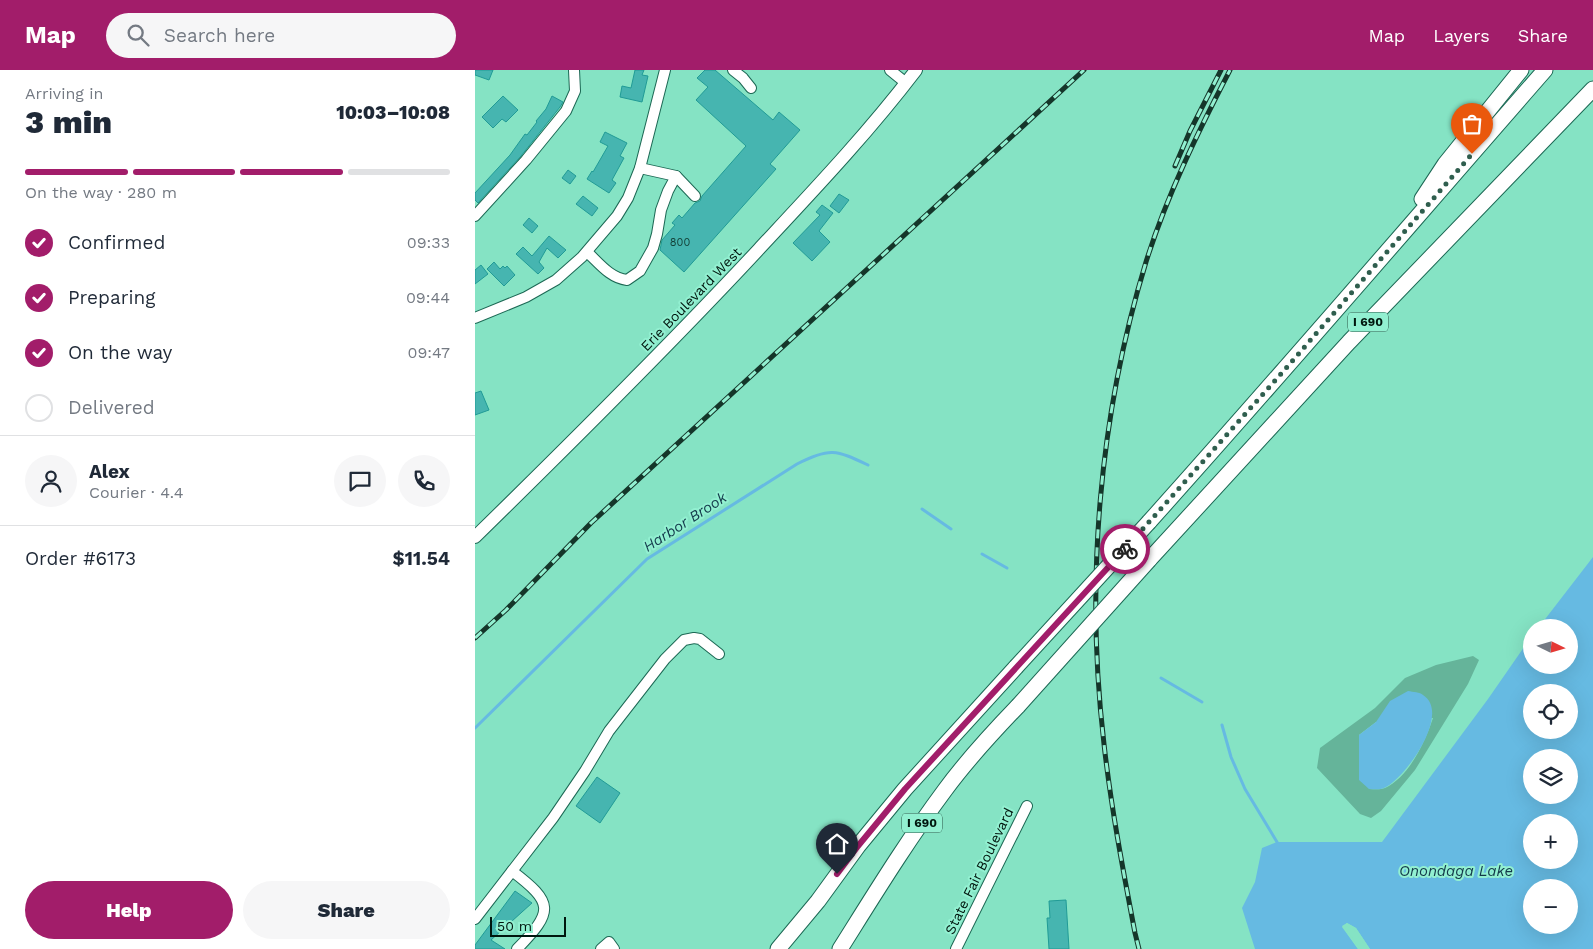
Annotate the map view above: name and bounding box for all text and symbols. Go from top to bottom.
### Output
search box [106,13,456,58]
text: Map [25,21,76,49]
icon: search [124,21,152,49]
text: Search here [164,24,275,47]
text: Map [1368,25,1405,46]
text: Layers [1433,25,1490,46]
text: Share [1518,25,1568,46]
text: Arriving in [25,84,103,103]
text: 10:03–10:08 [336,101,450,124]
text: 3 min [25,103,112,141]
pin [1451,103,1493,154]
icon: bag [1458,110,1486,138]
text: On the way · 280 m [25,183,177,202]
icon: check [25,229,53,257]
text: Confirmed [68,231,165,254]
text: 09:33 [407,233,450,252]
house number: 800 [670,236,690,249]
street label: Erie Boulevard West [637,244,745,354]
icon: check [25,284,53,312]
text: Preparing [68,286,155,309]
text: 09:44 [406,288,450,307]
road number: I 690 [1348,312,1388,332]
icon: check [25,339,53,367]
text: On the way [68,341,172,364]
text: 09:47 [407,343,450,362]
text: Delivered [68,396,155,419]
button: person [25,455,77,507]
button: chat [334,455,386,507]
button: phone [398,455,450,507]
text: Alex [89,460,130,483]
text: Courier · 4.4 [89,483,184,502]
water label: Harbor Brook [640,488,731,556]
courier [1100,524,1150,574]
icon: bike [1111,535,1139,563]
text: Order #6173 [25,547,136,570]
text: $11.54 [393,547,450,570]
north arrow [1523,619,1577,674]
map controls [1523,619,1578,934]
button: locate [1523,684,1578,739]
button: layers [1523,749,1578,804]
street label: State Fair Boulevard [941,805,1017,937]
road number: I 690 [902,814,942,832]
button: + [1523,814,1578,869]
pin [816,823,858,874]
icon: home [823,830,851,858]
water label: Onondaga Lake [1399,862,1513,880]
button: − [1523,879,1578,934]
button: Help [25,881,233,939]
button: Share [243,881,450,939]
scale bar [490,914,566,937]
text: 50 m [497,918,532,934]

